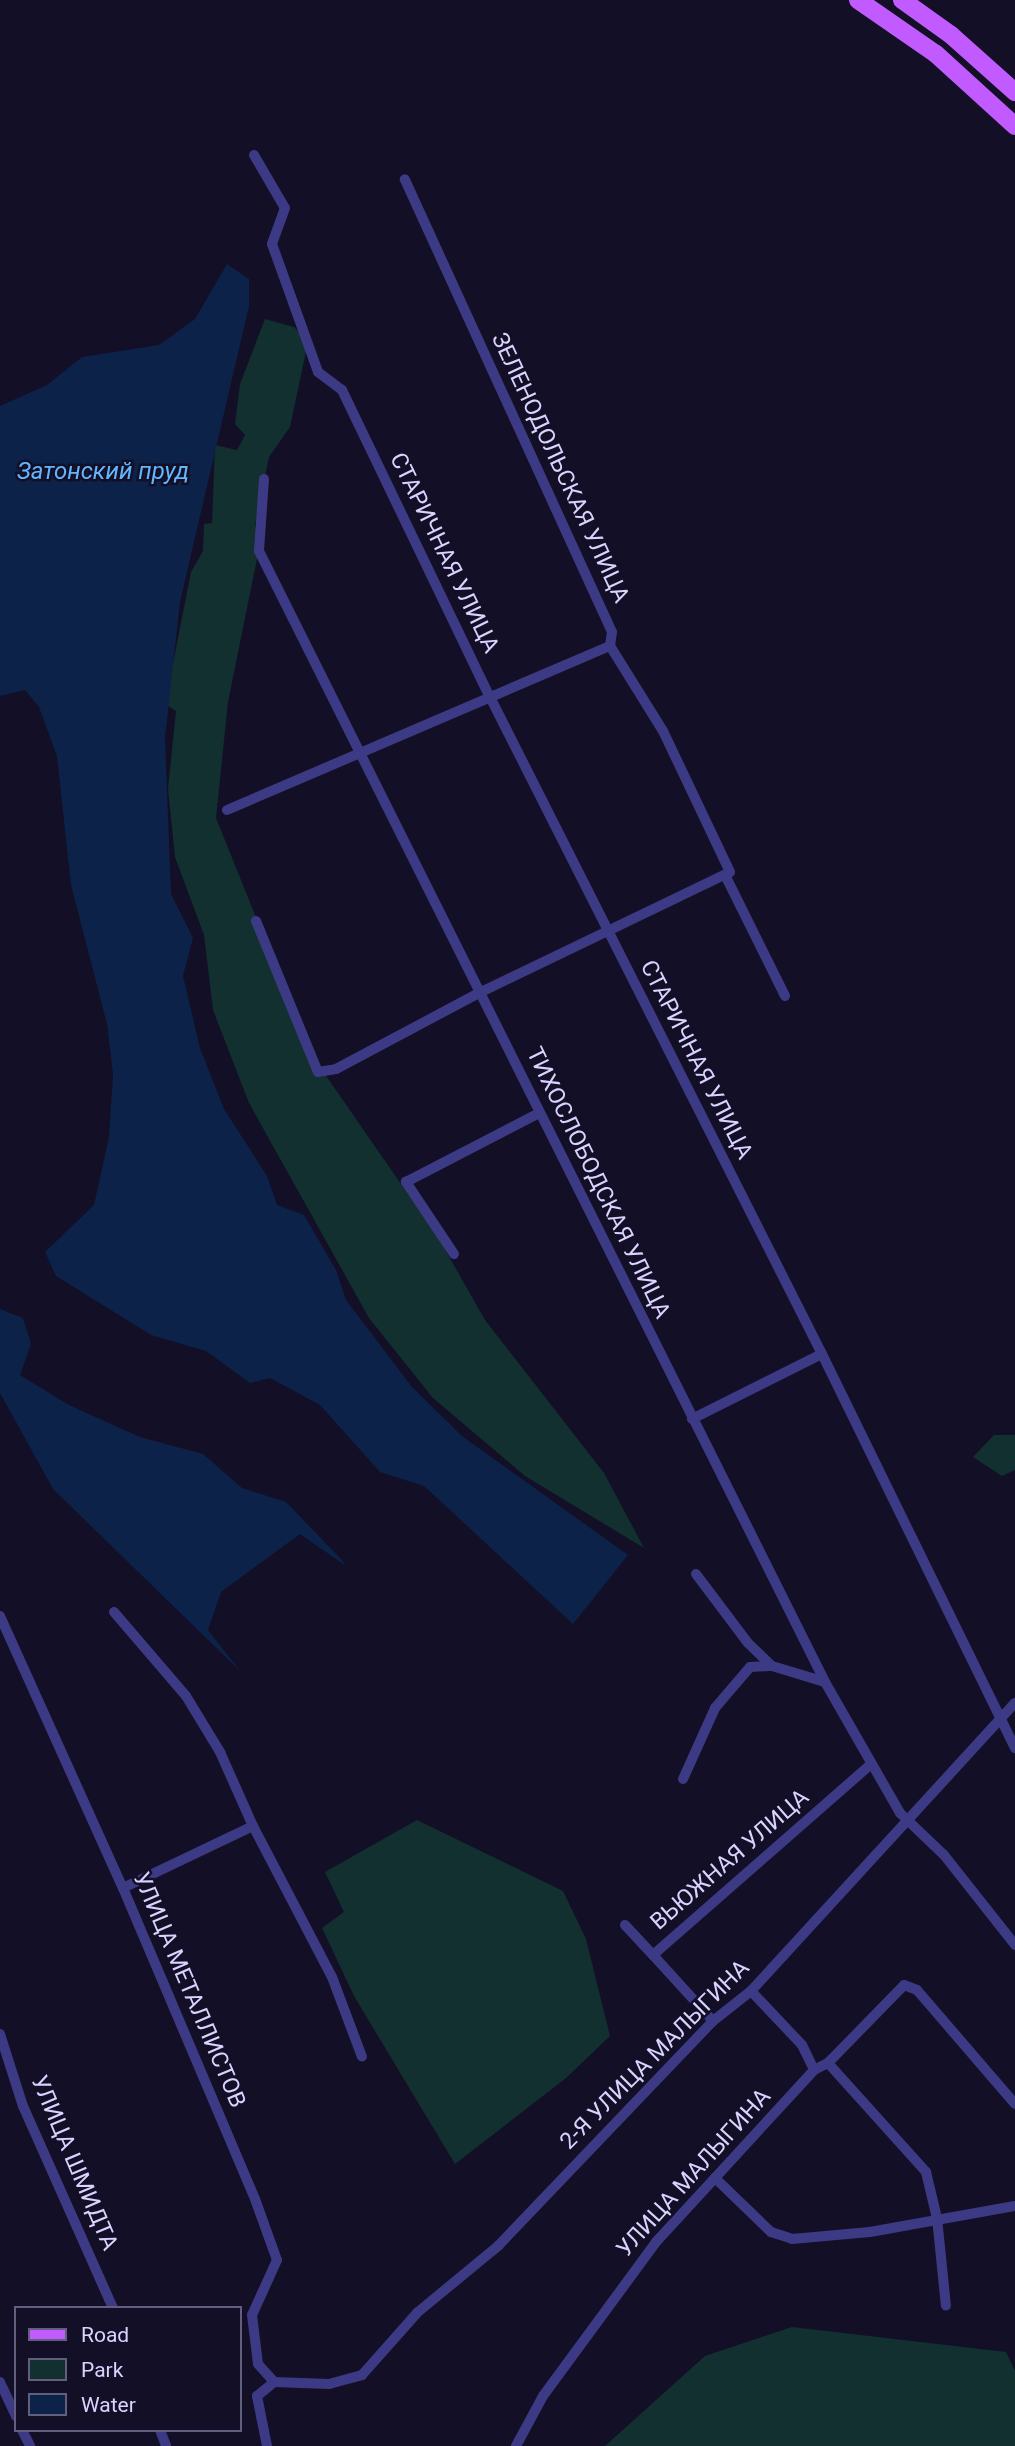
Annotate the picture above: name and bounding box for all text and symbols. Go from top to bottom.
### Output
street label: ЗЕЛЕНОДОЛЬСКАЯ УЛИЦА [485,329,635,607]
street label: СТАРИЧНАЯ УЛИЦА [384,448,504,658]
water label: Затонский пруд [17,458,189,486]
street label: СТАРИЧНАЯ УЛИЦА [634,956,758,1164]
street label: ТИХОСЛОБОДСКАЯ УЛИЦА [520,1043,676,1323]
street label: ВЬЮЖНАЯ УЛИЦА [645,1784,815,1936]
street label: УЛИЦА МЕТАЛЛИСТОВ [127,1868,251,2112]
street label: 2-Я УЛИЦА МАЛЫГИНА [555,1955,755,2155]
street label: УЛИЦА ШМИДТА [25,2071,123,2255]
street label: УЛИЦА МАЛЫГИНА [611,2083,777,2263]
legend [14,2306,242,2432]
text: Road [81,2323,129,2347]
text: Park [81,2358,123,2382]
text: Water [81,2393,136,2417]

